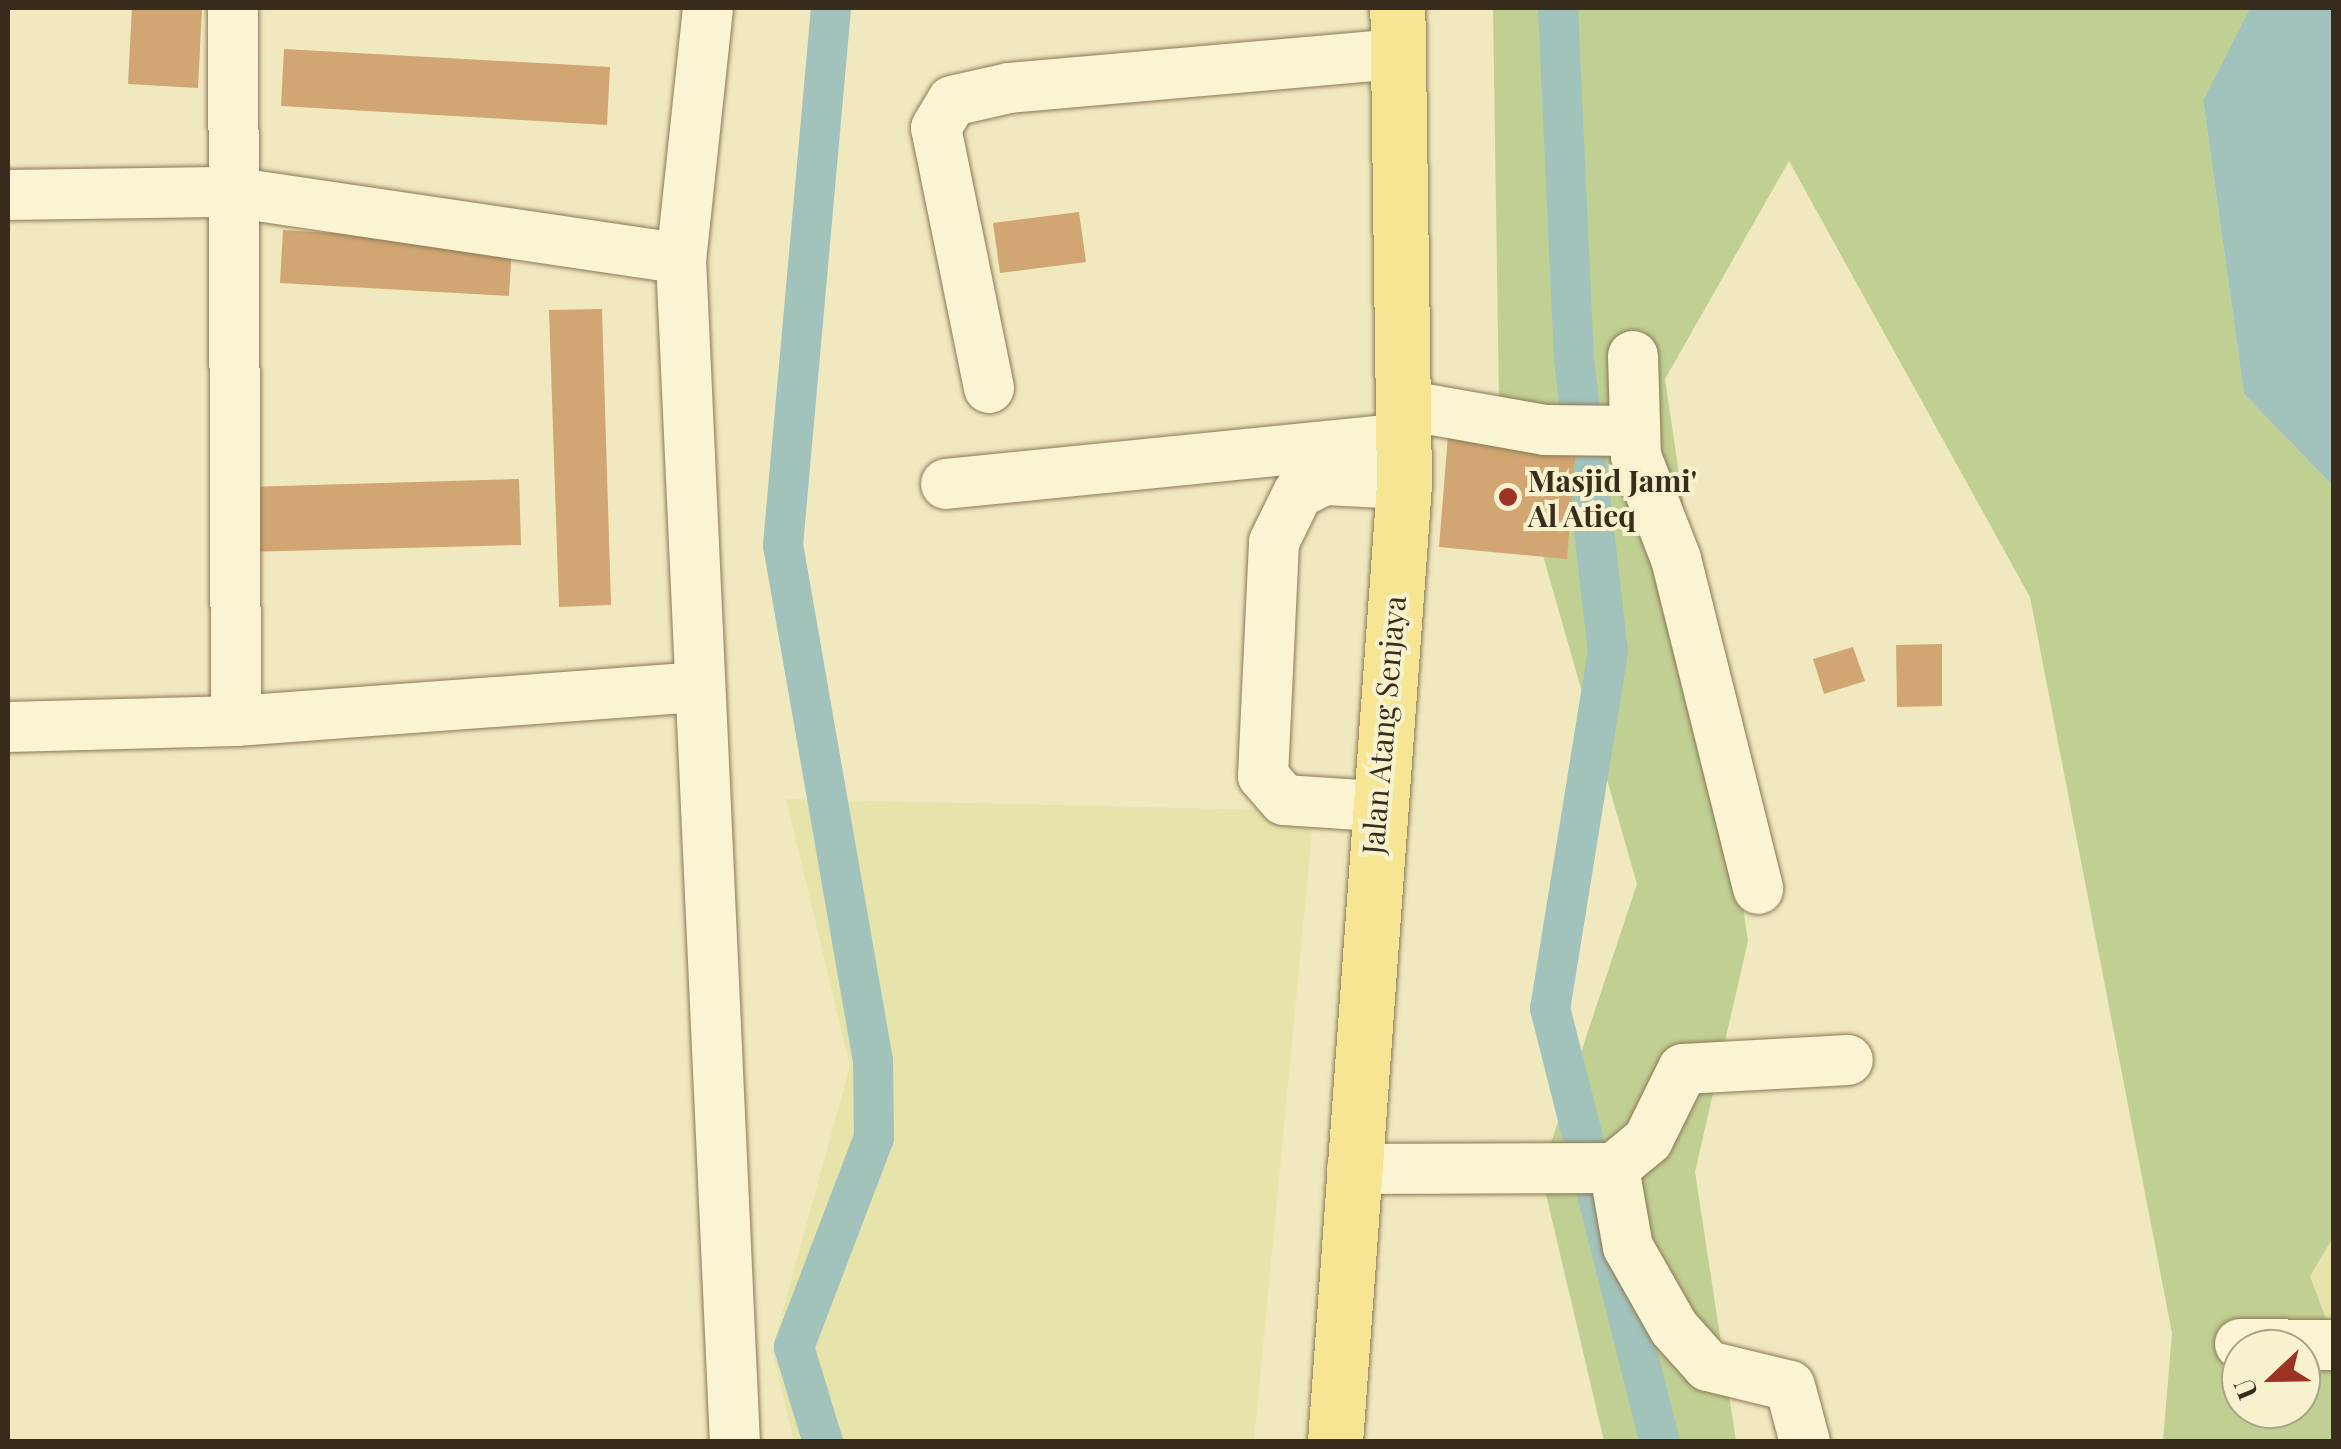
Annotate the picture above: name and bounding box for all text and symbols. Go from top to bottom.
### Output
place label: Masjid Jami' Al Atieq [1528,462,1697,532]
marker: Masjid Jami' Al Atieq [1497,486,1519,508]
street label: Jalan Atang Senjaya [1354,594,1412,856]
north arrow [2221,1329,2321,1429]
text: U [2224,1374,2265,1406]

